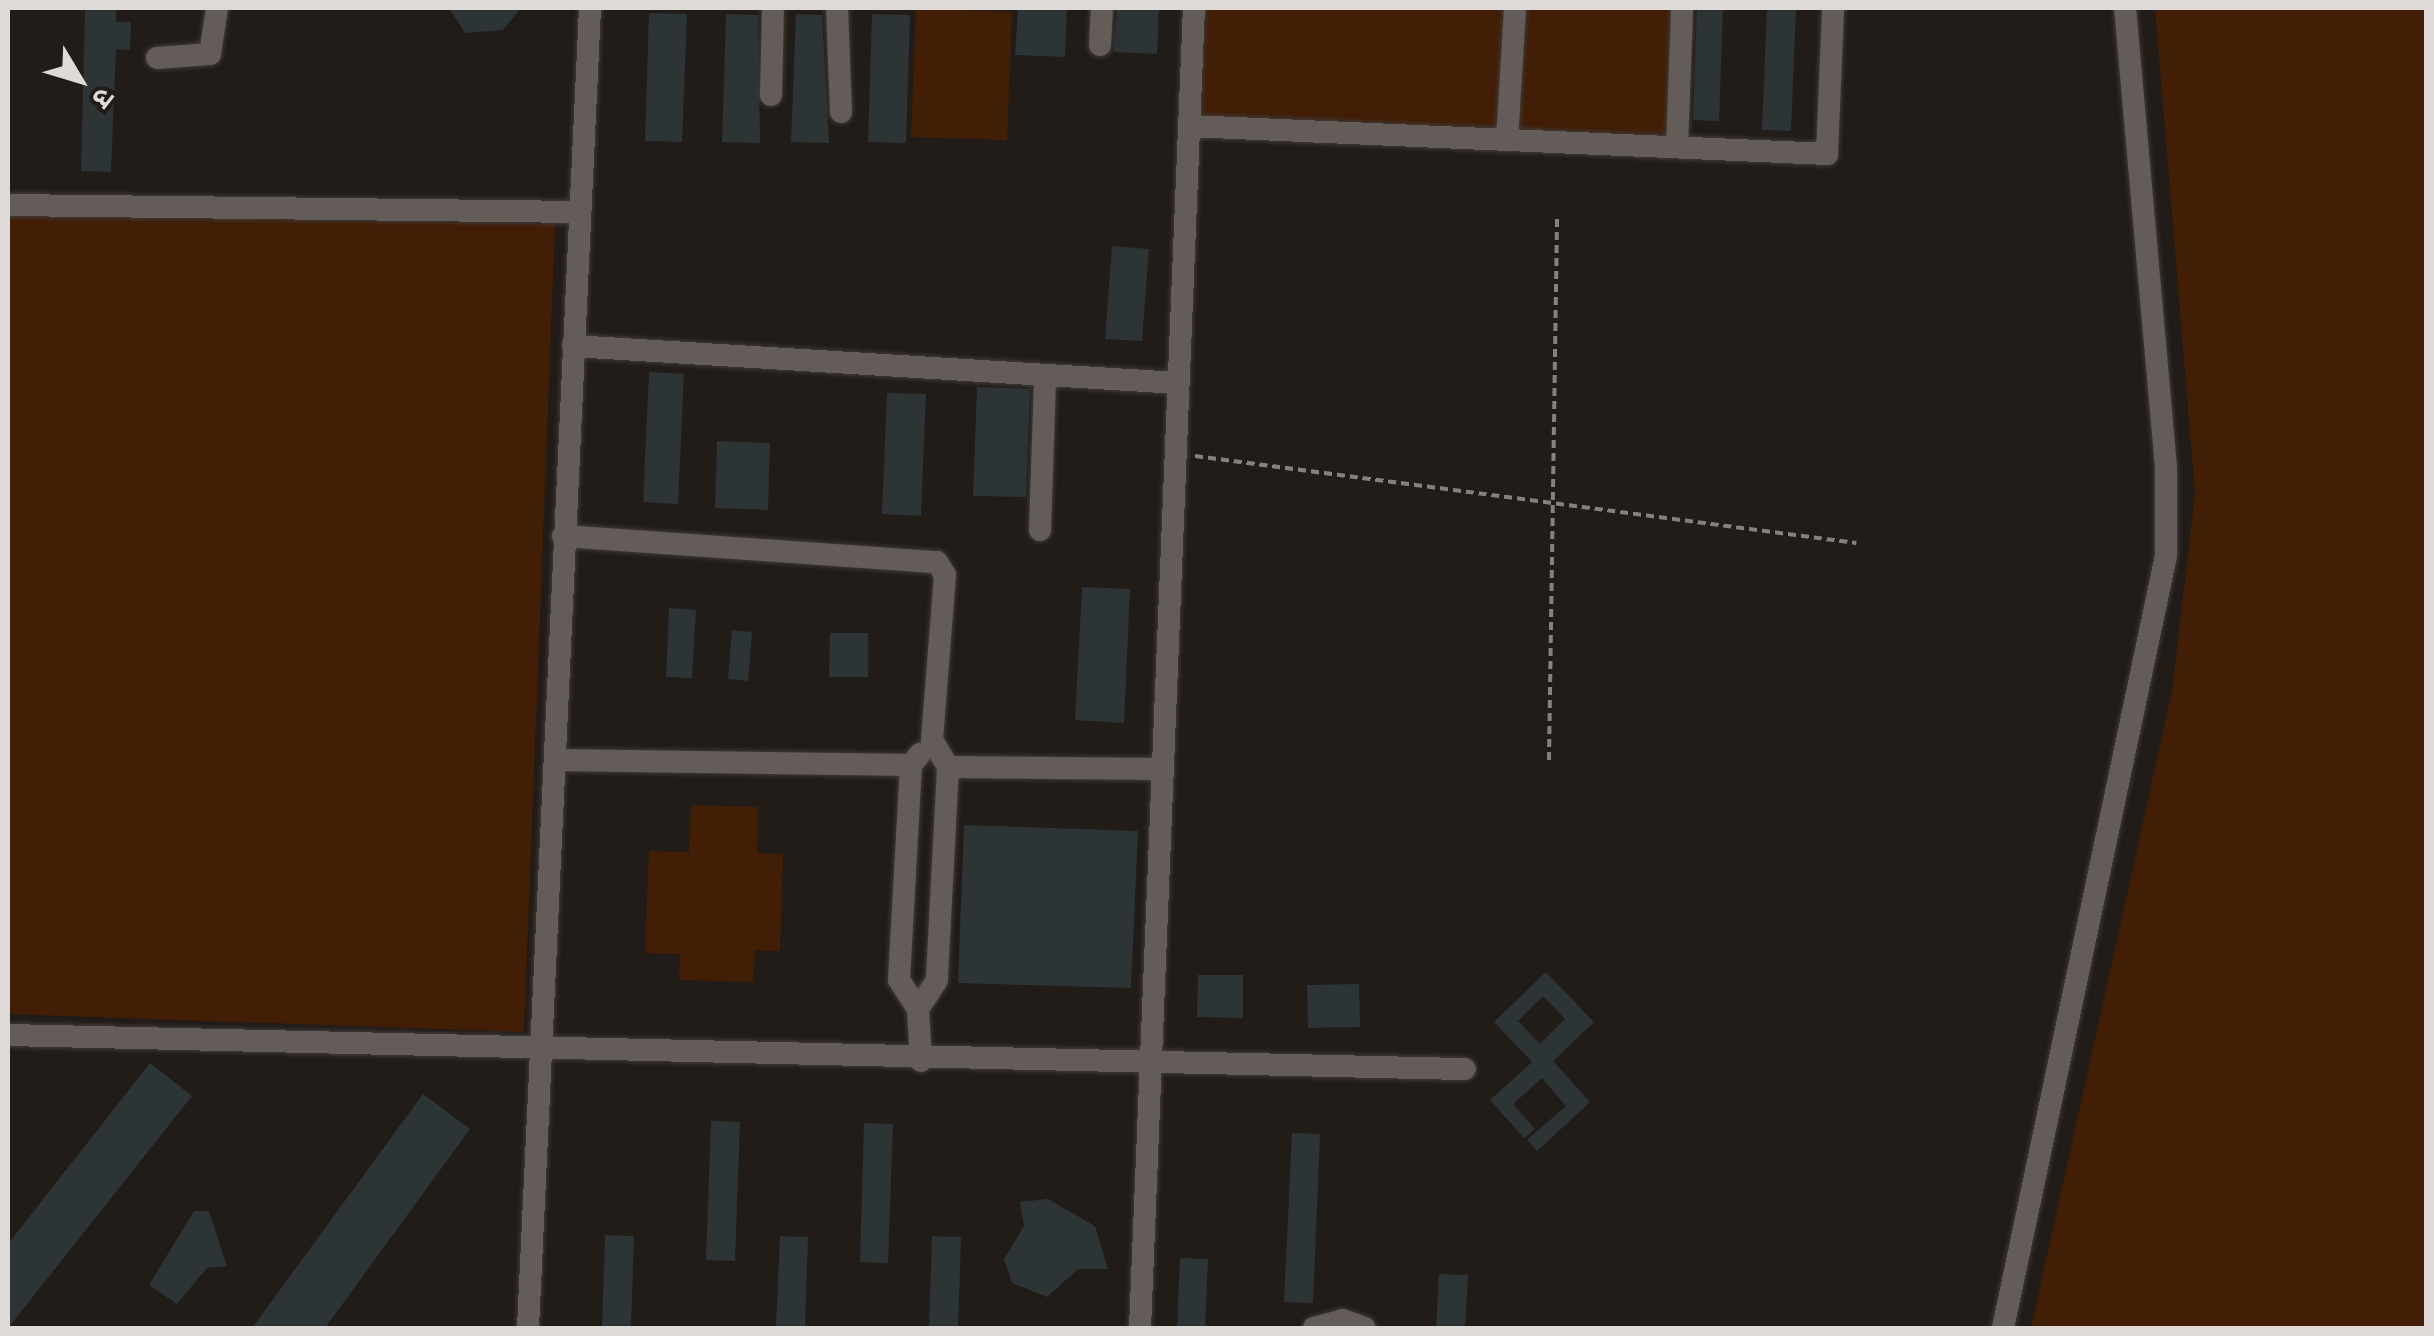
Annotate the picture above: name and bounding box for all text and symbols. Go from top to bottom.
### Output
north arrow [30,30,130,130]
text: उ [85,82,122,115]

